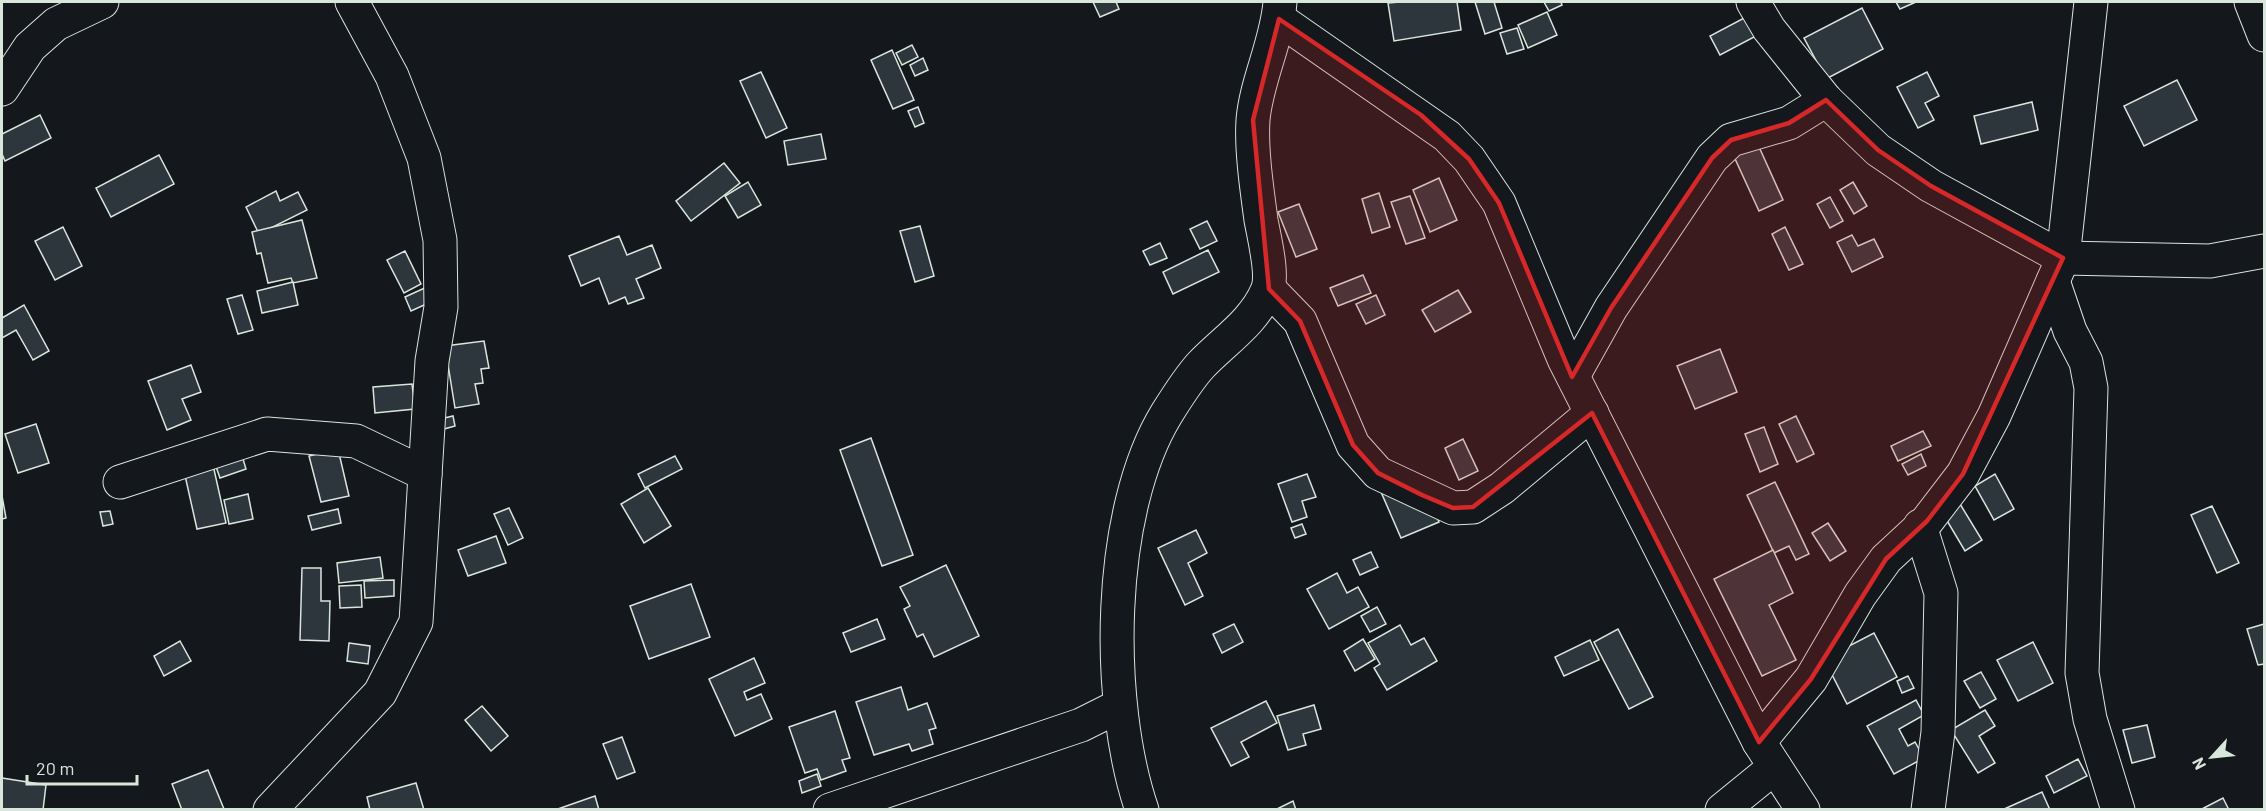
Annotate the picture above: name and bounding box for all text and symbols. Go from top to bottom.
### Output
north arrow [2182,727,2242,787]
scale bar [27,748,136,786]
text: N [2187,755,2209,773]
text: 20 m [36,757,74,779]

